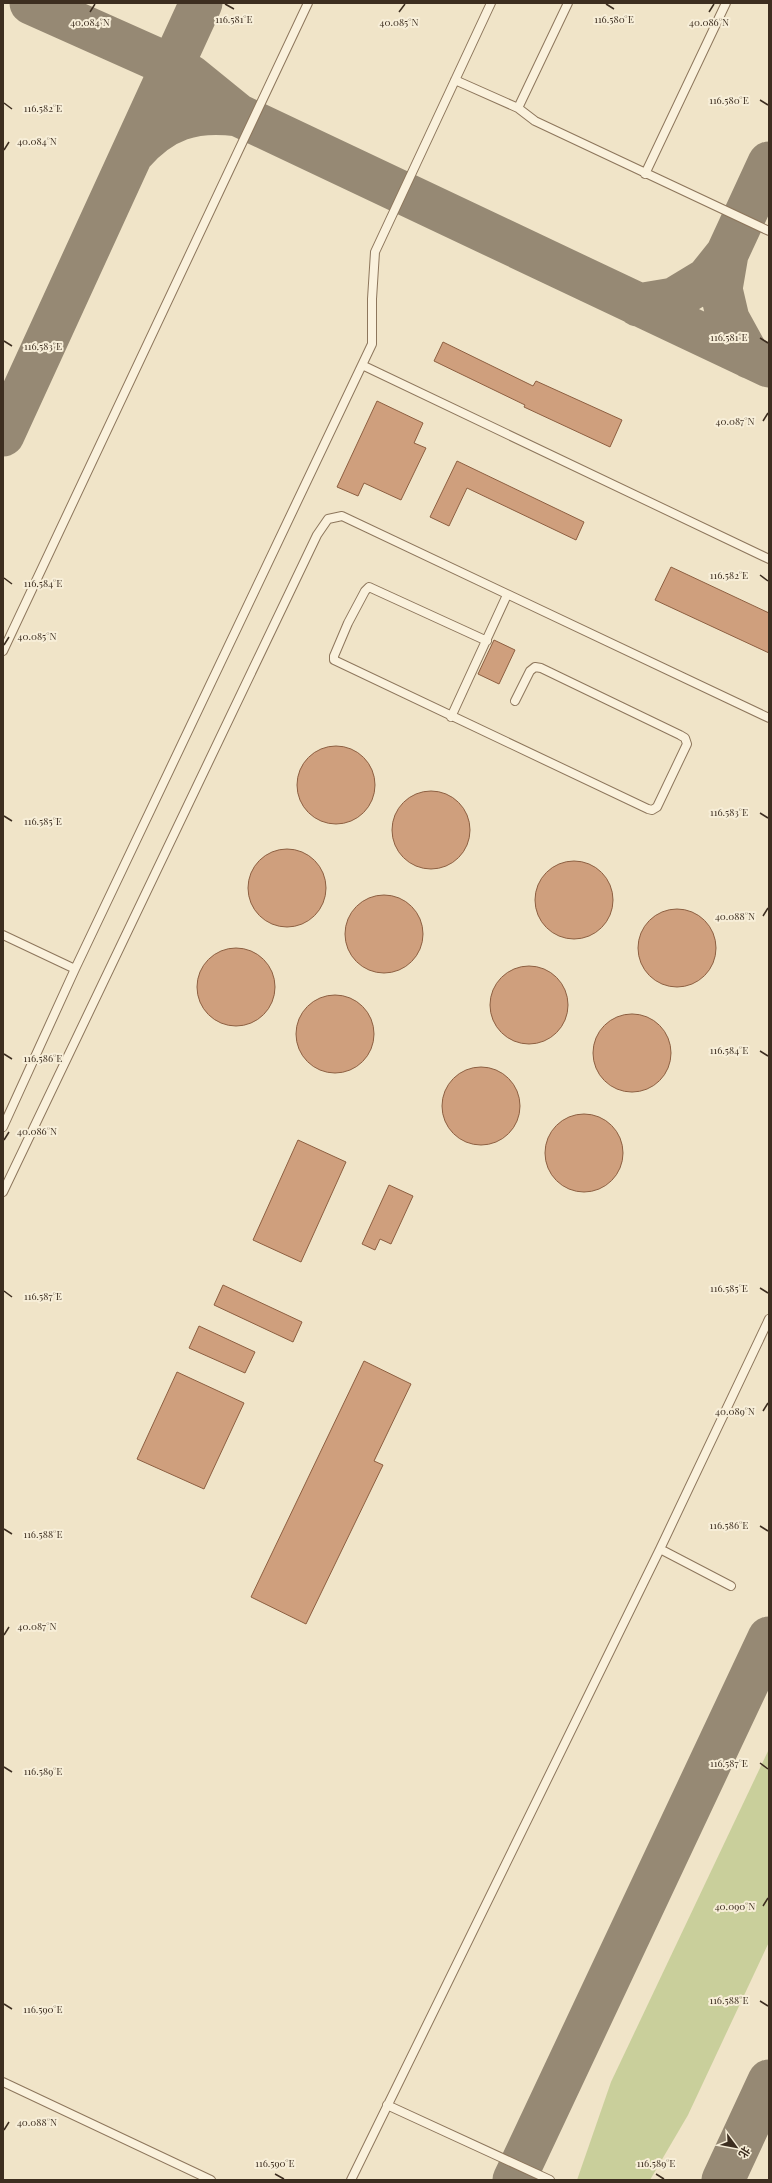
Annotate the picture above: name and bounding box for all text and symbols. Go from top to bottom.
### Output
text: 116.581°E [215,12,253,26]
text: 116.580°E [594,12,634,26]
text: 40.084°N [70,15,110,29]
text: 40.085°N [379,15,419,29]
text: 40.086°N [689,15,729,29]
text: 116.580°E [709,93,749,107]
text: 116.582°E [24,101,62,115]
text: 40.084°N [17,134,57,148]
text: 116.581°E [710,330,748,344]
text: 116.583°E [24,339,62,353]
text: 40.087°N [715,414,755,428]
text: 116.582°E [710,568,748,582]
text: 116.584°E [24,576,62,590]
text: 40.085°N [17,629,57,643]
text: 116.583°E [710,805,748,819]
text: 116.585°E [24,814,62,828]
text: 40.088°N [715,909,755,923]
text: 116.584°E [710,1043,748,1057]
text: 116.586°E [24,1051,62,1065]
text: 40.086°N [17,1124,57,1138]
text: 116.585°E [710,1281,748,1295]
text: 116.587°E [24,1289,62,1303]
text: 40.089°N [715,1404,755,1418]
text: 116.586°E [710,1518,748,1532]
text: 116.588°E [23,1527,63,1541]
text: 40.087°N [17,1619,57,1633]
text: 116.587°E [710,1756,748,1770]
text: 116.589°E [24,1764,62,1778]
text: 40.090°N [715,1899,755,1913]
text: 116.588°E [709,1993,749,2007]
text: 116.590°E [23,2002,63,2016]
text: 40.088°N [17,2115,57,2129]
north arrow [716,2127,756,2167]
text: 北 [736,2144,754,2161]
text: 116.590°E [255,2156,295,2170]
text: 116.589°E [637,2156,675,2170]

